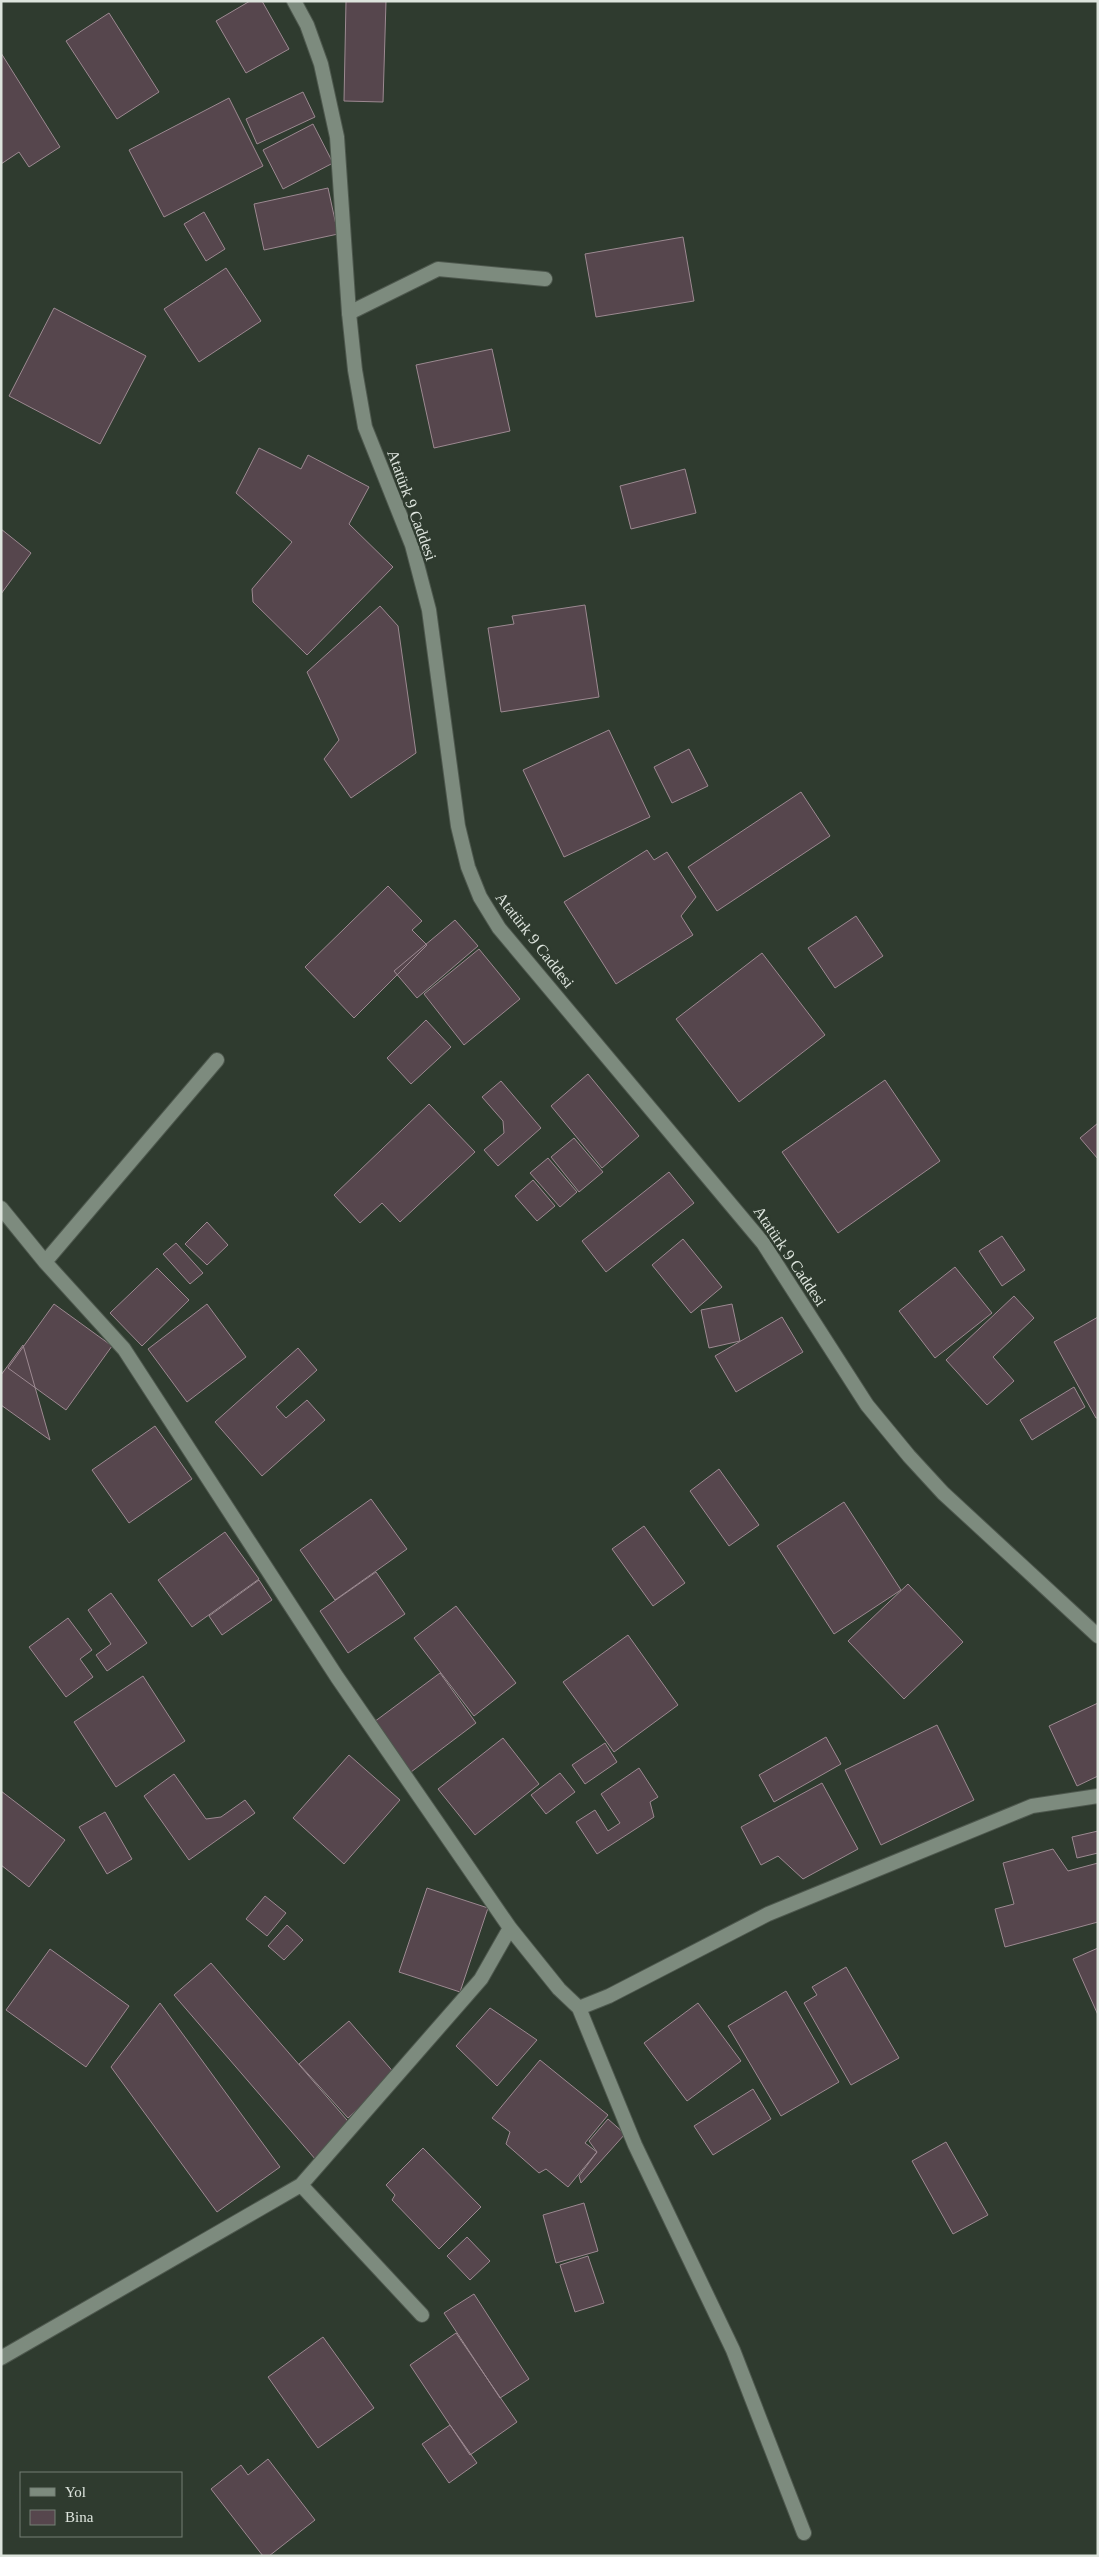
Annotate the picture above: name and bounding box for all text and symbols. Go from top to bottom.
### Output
street label: Atatürk 9 Caddesi [384,447,440,563]
street label: Atatürk 9 Caddesi [492,889,578,992]
street label: Atatürk 9 Caddesi [750,1203,830,1309]
legend [20,2472,182,2537]
text: Yol [65,2484,86,2500]
text: Bina [65,2509,94,2525]

